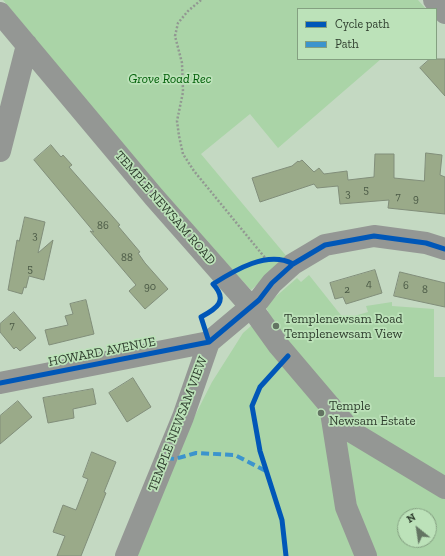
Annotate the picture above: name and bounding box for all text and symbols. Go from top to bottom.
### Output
legend [297,8,437,60]
text: Cycle path [335,17,389,31]
text: Path [335,37,359,51]
park label: Grove Road Rec [129,71,211,87]
street label: TEMPLE NEWSAM ROAD [111,148,219,268]
house number: 5 [363,183,369,197]
house number: 3 [345,187,351,201]
house number: 7 [395,190,401,204]
house number: 9 [413,192,419,206]
house number: 86 [97,219,109,233]
house number: 3 [32,229,38,243]
house number: 88 [121,251,133,265]
house number: 5 [27,262,33,276]
house number: 4 [366,277,372,291]
house number: 6 [403,279,409,293]
house number: 90 [144,280,156,294]
house number: 2 [344,283,350,297]
house number: 8 [422,283,428,297]
place label: Templenewsam Road Templenewsam View [284,311,403,342]
house number: 7 [9,319,15,333]
marker: Templenewsam Road Templenewsam View [271,321,281,331]
street label: HOWARD AVENUE [47,334,157,370]
street label: TEMPLE NEWSAM VIEW [145,354,211,494]
place label: Temple Newsam Estate [329,398,416,429]
marker: Temple Newsam Estate [316,408,326,418]
north arrow [397,508,437,548]
text: N [404,510,418,526]

